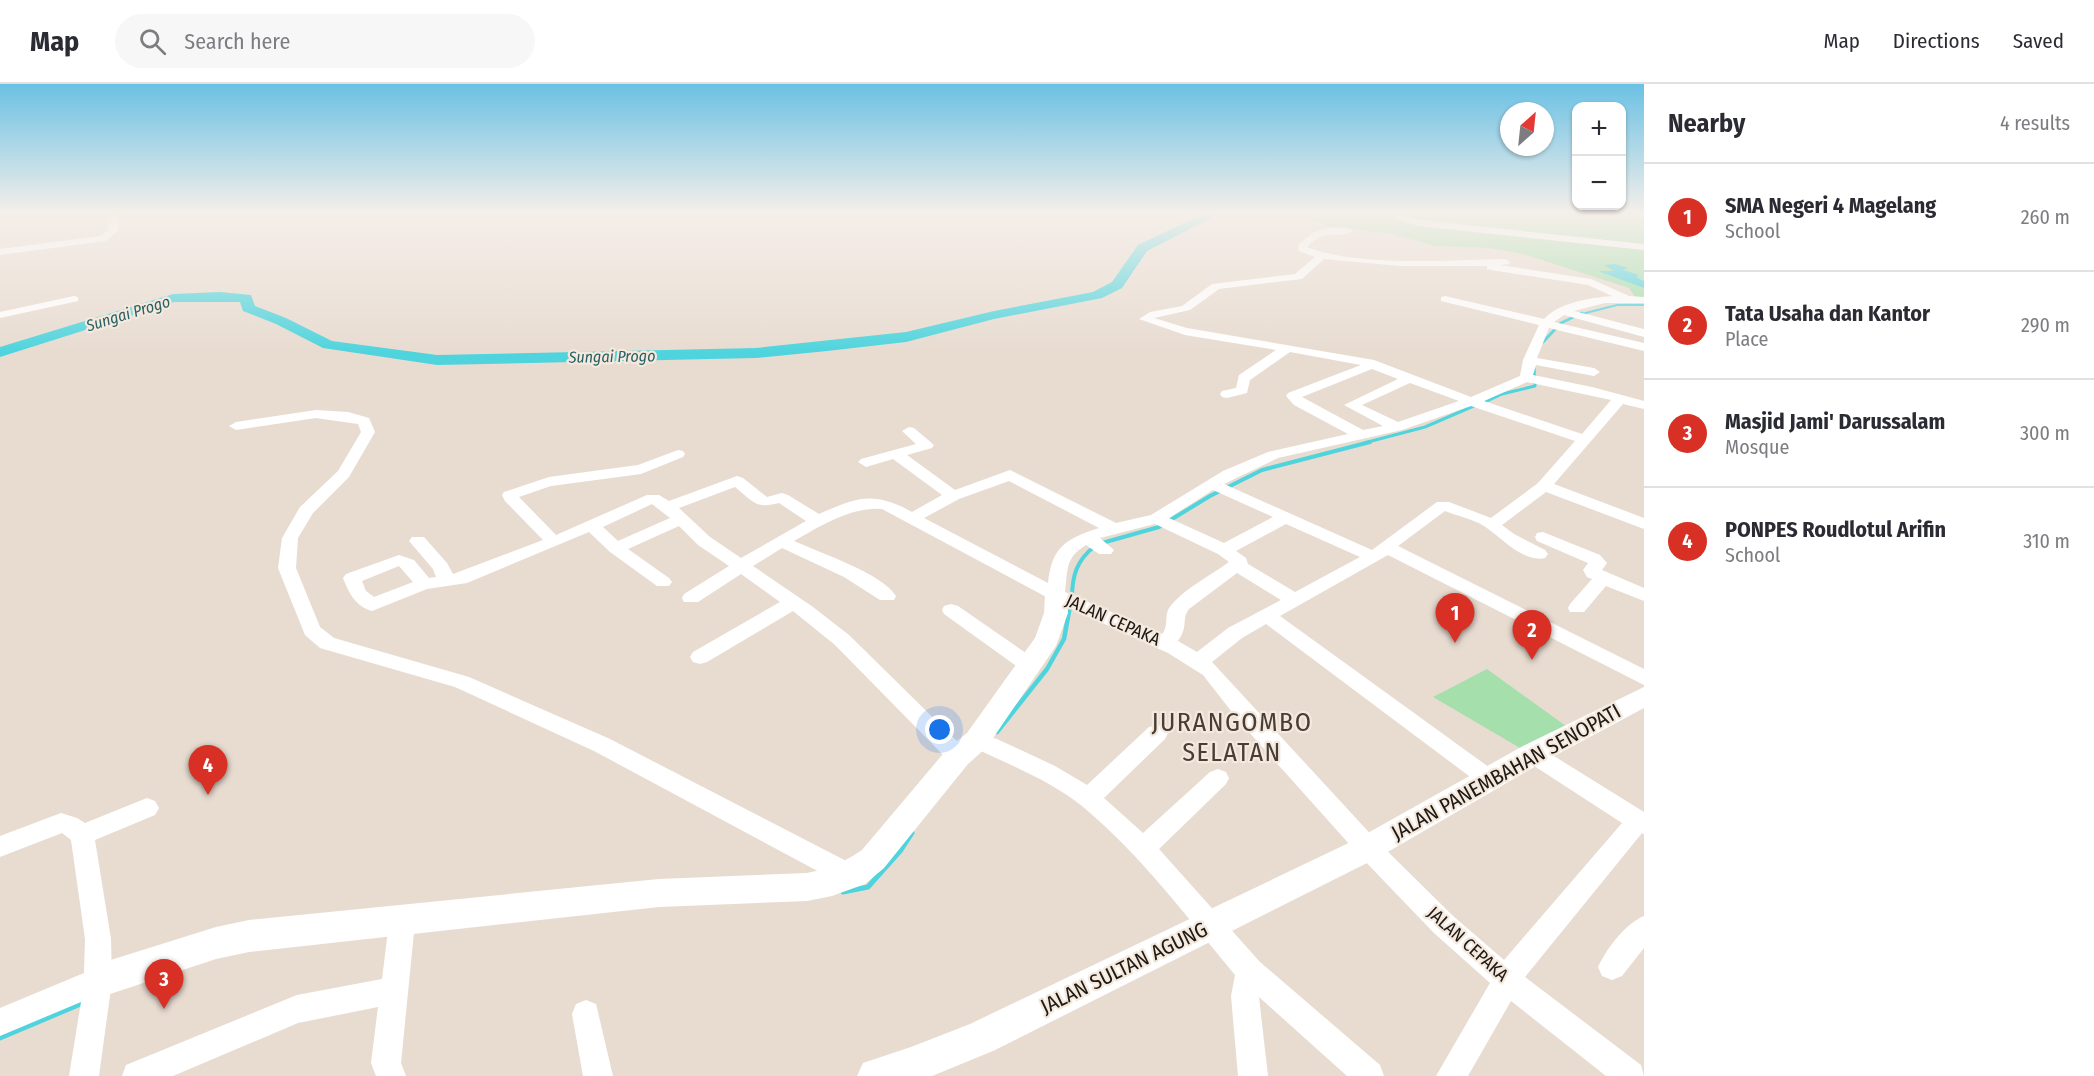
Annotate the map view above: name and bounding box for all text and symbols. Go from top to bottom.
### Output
search box [115,14,535,68]
text: Map [30,25,79,58]
icon: search [136,25,169,58]
text: Search here [184,28,290,55]
text: Map [1823,28,1860,54]
text: Directions [1893,28,1980,54]
text: Saved [2013,28,2064,54]
north arrow [1500,102,1554,156]
map controls [1572,102,1626,210]
button: + [1572,102,1626,156]
text: Nearby [1668,108,1745,139]
text: 4 results [2000,111,2070,135]
button: − [1572,156,1626,210]
text: SMA Negeri 4 Magelang [1725,192,1936,219]
text: 1 [1683,205,1692,229]
text: 260 m [2021,205,2070,229]
text: School [1725,219,1780,243]
water label: Sungai Progo [83,292,173,336]
text: Tata Usaha dan Kantor [1725,300,1930,327]
text: 2 [1683,313,1692,337]
text: 290 m [2021,313,2070,337]
text: Place [1725,327,1768,351]
water label: Sungai Progo [567,346,656,367]
text: Masjid Jami' Darussalam [1725,408,1945,435]
text: 3 [1683,421,1692,445]
text: 300 m [2020,421,2070,445]
text: Mosque [1725,435,1789,459]
text: PONPES Roudlotul Arifin [1725,516,1946,543]
text: 4 [1682,529,1693,553]
text: 310 m [2023,529,2070,553]
text: School [1725,543,1780,567]
street label: JALAN CEPAKA [1062,589,1164,651]
pin: 1 [1436,594,1474,643]
pin: 2 [1512,610,1552,660]
street label: JALAN PANEMBAHAN SENOPATI [1387,698,1625,846]
district label: JURANGOMBO SELATAN [1151,707,1313,768]
your location [925,715,954,744]
pin: 4 [188,746,228,795]
street label: JALAN CEPAKA [1423,902,1513,986]
street label: JALAN SULTAN AGUNG [1036,916,1212,1020]
pin: 3 [144,960,184,1009]

